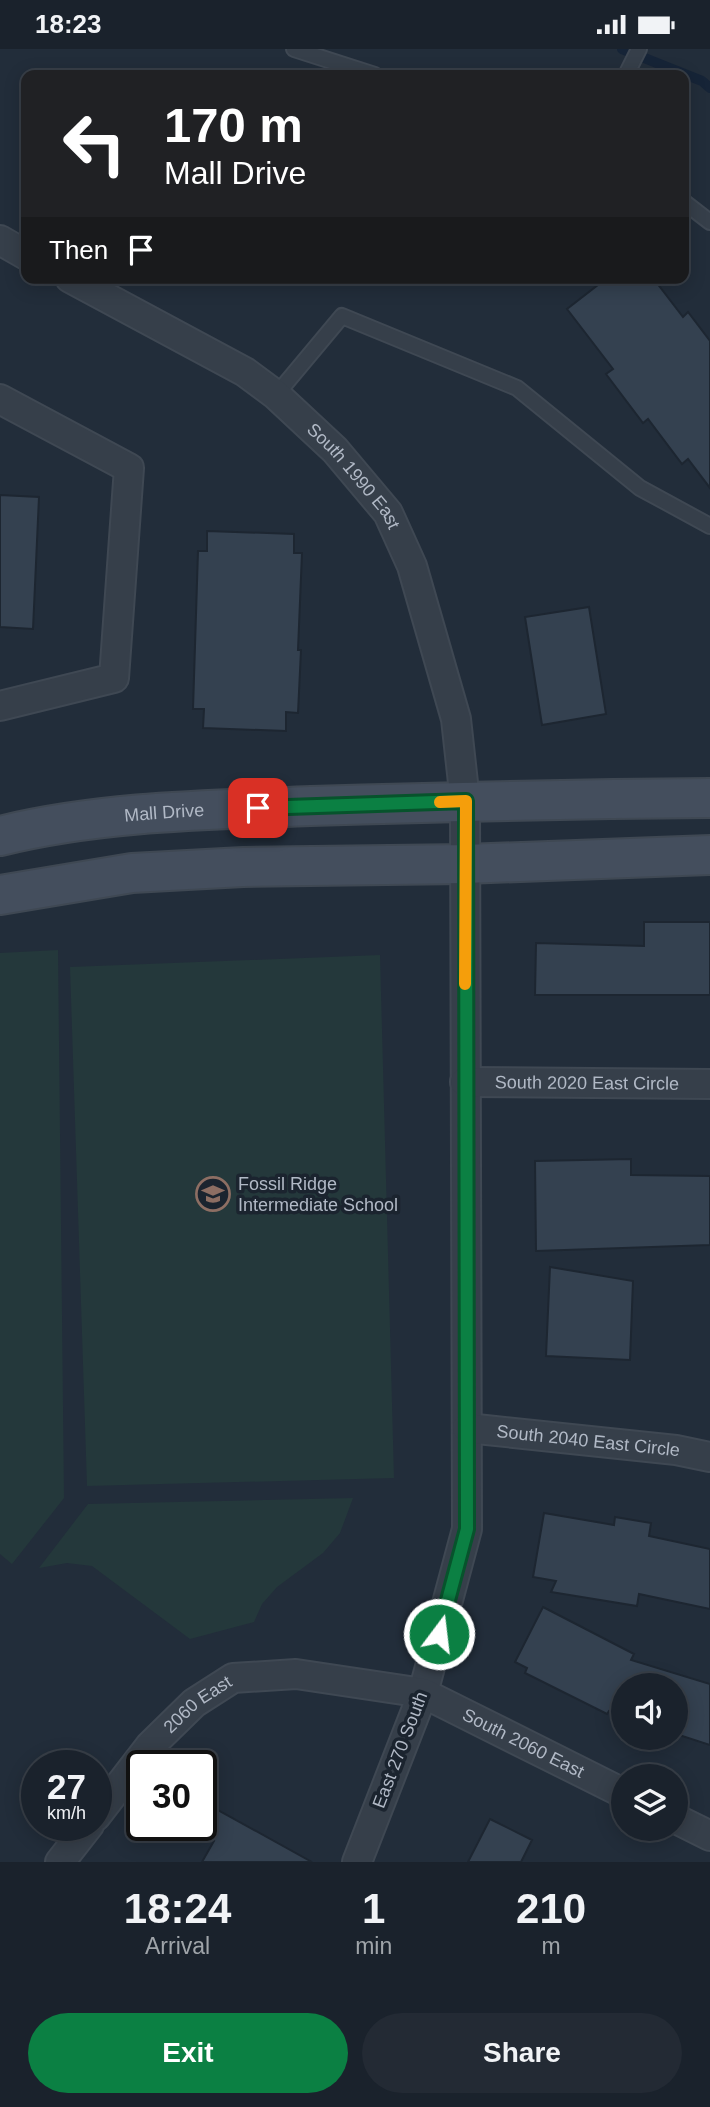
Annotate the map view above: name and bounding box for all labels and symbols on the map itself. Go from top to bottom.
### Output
street label: South 1990 East [303,419,404,532]
pin [228,778,288,838]
street label: Mall Drive [123,800,205,826]
street label: South 2020 East Circle [495,1072,679,1094]
place label: Fossil Ridge Intermediate School [238,1174,398,1215]
school or university icon: Fossil Ridge Intermediate School [194,1175,232,1213]
street label: South 2040 East Circle [496,1421,681,1460]
position arrow [402,1597,476,1671]
street label: 2060 East [159,1672,235,1737]
street label: East 270 South [369,1689,431,1811]
street label: South 2060 East [459,1704,587,1782]
speed limit sign: 30 [126,1750,217,1841]

